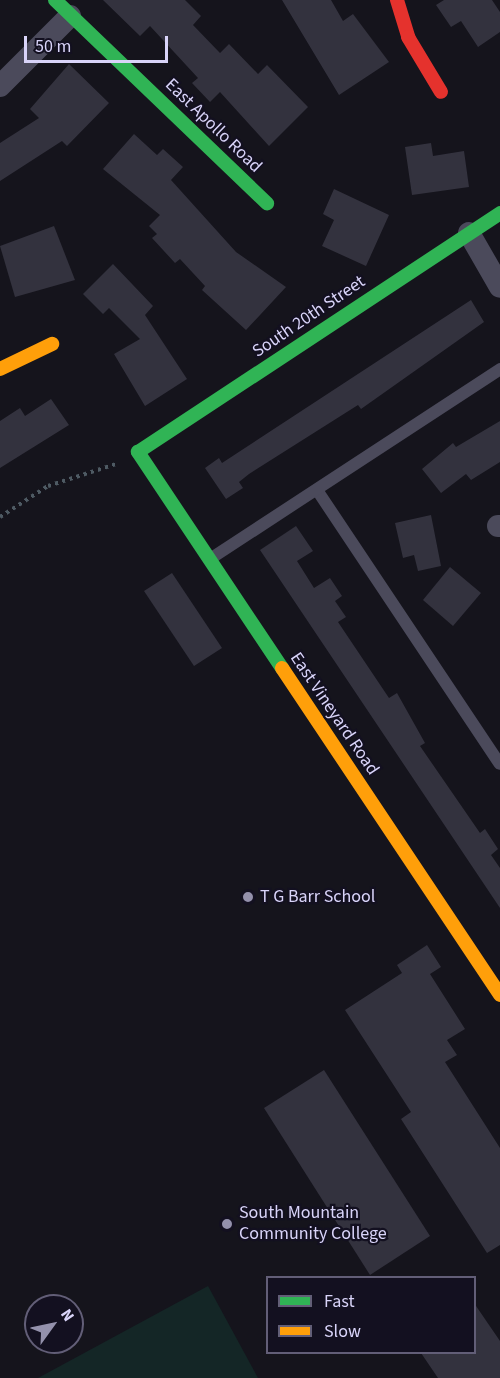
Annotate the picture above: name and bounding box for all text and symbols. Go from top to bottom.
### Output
scale bar [27,24,171,62]
text: 50 m [35,34,71,59]
street label: East Apollo Road [160,74,266,178]
street label: South 20th Street [249,271,369,363]
street label: East Vineyard Road [285,649,383,779]
place label: T G Barr School [260,886,375,908]
marker: T G Barr School [241,890,255,904]
place label: South Mountain Community College [239,1203,387,1246]
marker: South Mountain Community College [220,1217,234,1231]
legend [266,1276,476,1354]
text: Fast [324,1289,355,1314]
north arrow [24,1294,84,1354]
text: N [55,1305,80,1326]
text: Slow [324,1319,361,1344]

